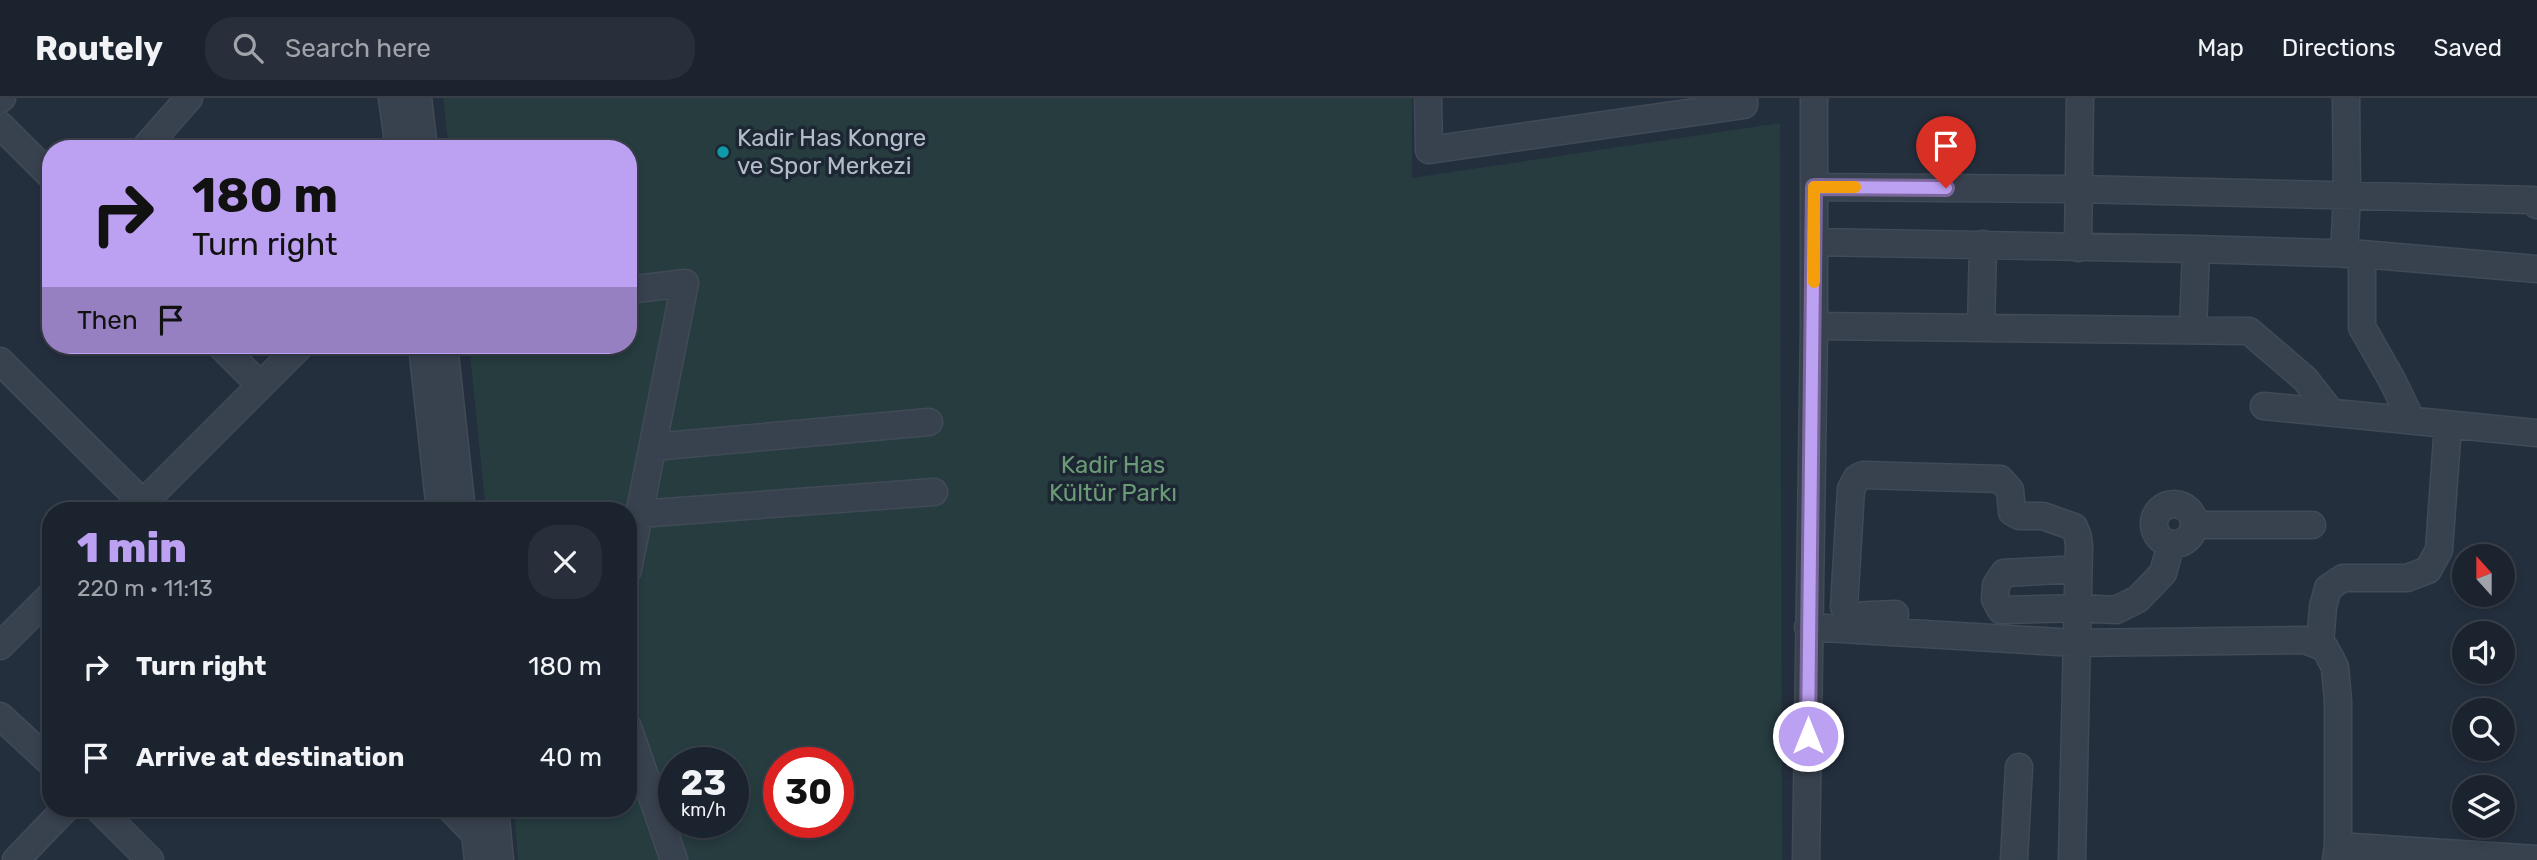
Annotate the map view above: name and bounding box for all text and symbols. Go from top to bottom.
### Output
search box [205,17,695,80]
text: Routely [35,29,163,68]
icon: search [229,29,267,67]
text: Search here [285,33,431,64]
text: Map [2197,34,2244,62]
text: Directions [2282,34,2395,62]
text: Saved [2433,34,2502,62]
pin [1916,116,1976,188]
place label: Kadir Has Kongre ve Spor Merkezi [737,124,926,180]
icon: arrive [1927,127,1965,165]
marker: Kadir Has Kongre ve Spor Merkezi [715,144,731,160]
text: 180 m [192,166,338,224]
icon: right [77,168,168,259]
text: Turn right [192,225,337,263]
icon: arrive [152,301,190,339]
text: Then [77,305,138,336]
park label: Kadir Has Kültür Parkı [1049,451,1177,507]
text: 1 min [77,523,187,573]
button: close [528,525,602,599]
north arrow [2452,544,2515,607]
map controls [2452,544,2515,838]
text: 220 m · 11:13 [77,574,213,602]
button: sound [2452,621,2515,684]
icon: right [77,648,115,686]
text: Turn right [136,651,266,682]
text: 180 m [528,651,602,682]
button: search [2452,698,2515,761]
position arrow [1771,699,1845,773]
icon: arrive [77,739,115,777]
text: Arrive at destination [136,742,404,773]
text: 40 m [540,742,602,773]
speed limit sign: 30 [763,747,854,838]
text: 23 [681,762,726,804]
button: layers [2452,775,2515,838]
text: km/h [681,799,726,821]

